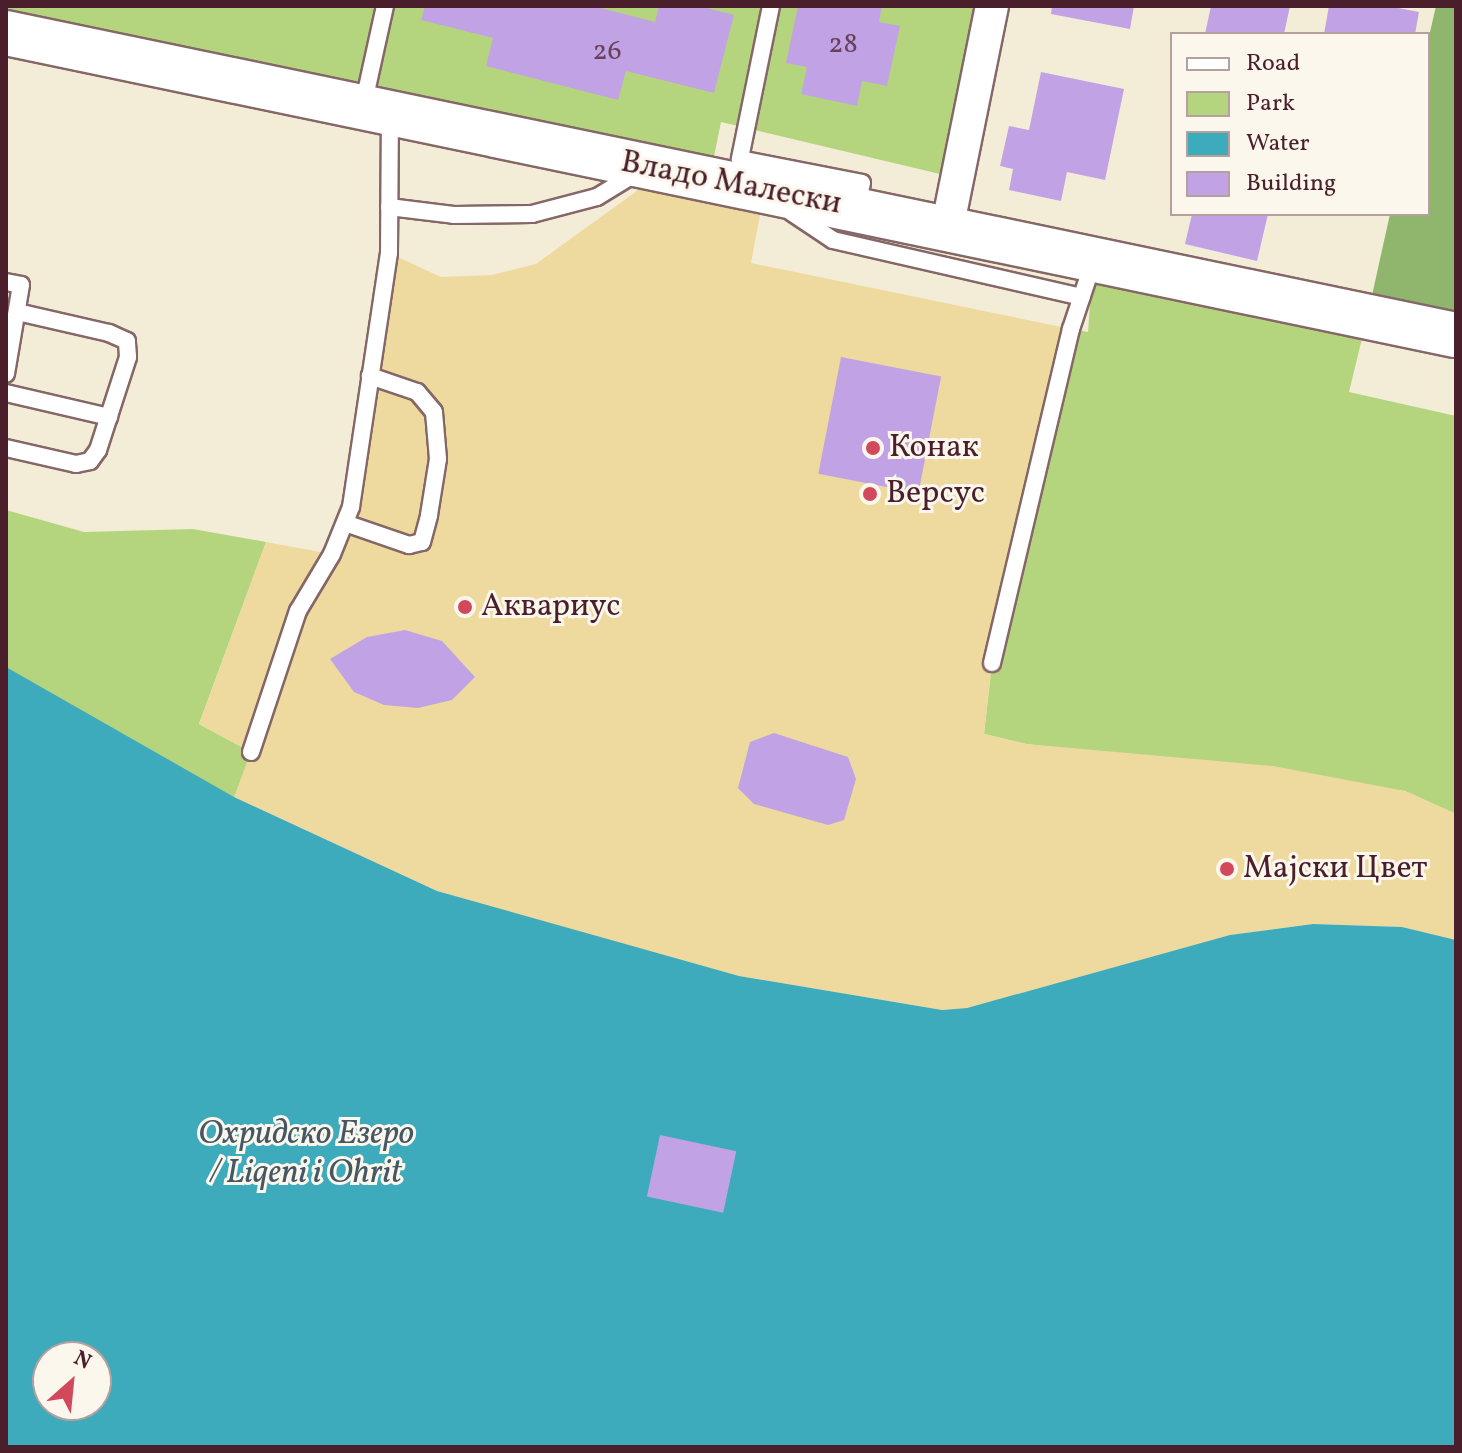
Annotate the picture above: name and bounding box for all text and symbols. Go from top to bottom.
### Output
house number: 28 [828,28,858,62]
legend [1170,32,1430,216]
house number: 26 [592,35,622,69]
text: Road [1246,47,1300,81]
text: Park [1246,87,1295,121]
text: Water [1246,127,1310,161]
street label: Владо Малески [617,144,845,224]
text: Building [1246,167,1336,201]
place label: Конак [889,429,979,467]
marker: Конак [864,439,882,457]
place label: Версус [886,475,985,513]
marker: Версус [861,485,879,503]
place label: Аквариус [481,588,621,626]
marker: Аквариус [456,598,474,616]
place label: Мајски Цвет [1243,850,1428,888]
marker: Мајски Цвет [1218,860,1236,878]
water label: Охридско Езеро / Liqeni i Ohrit [198,1114,414,1194]
north arrow [32,1341,112,1421]
text: N [68,1344,96,1378]

